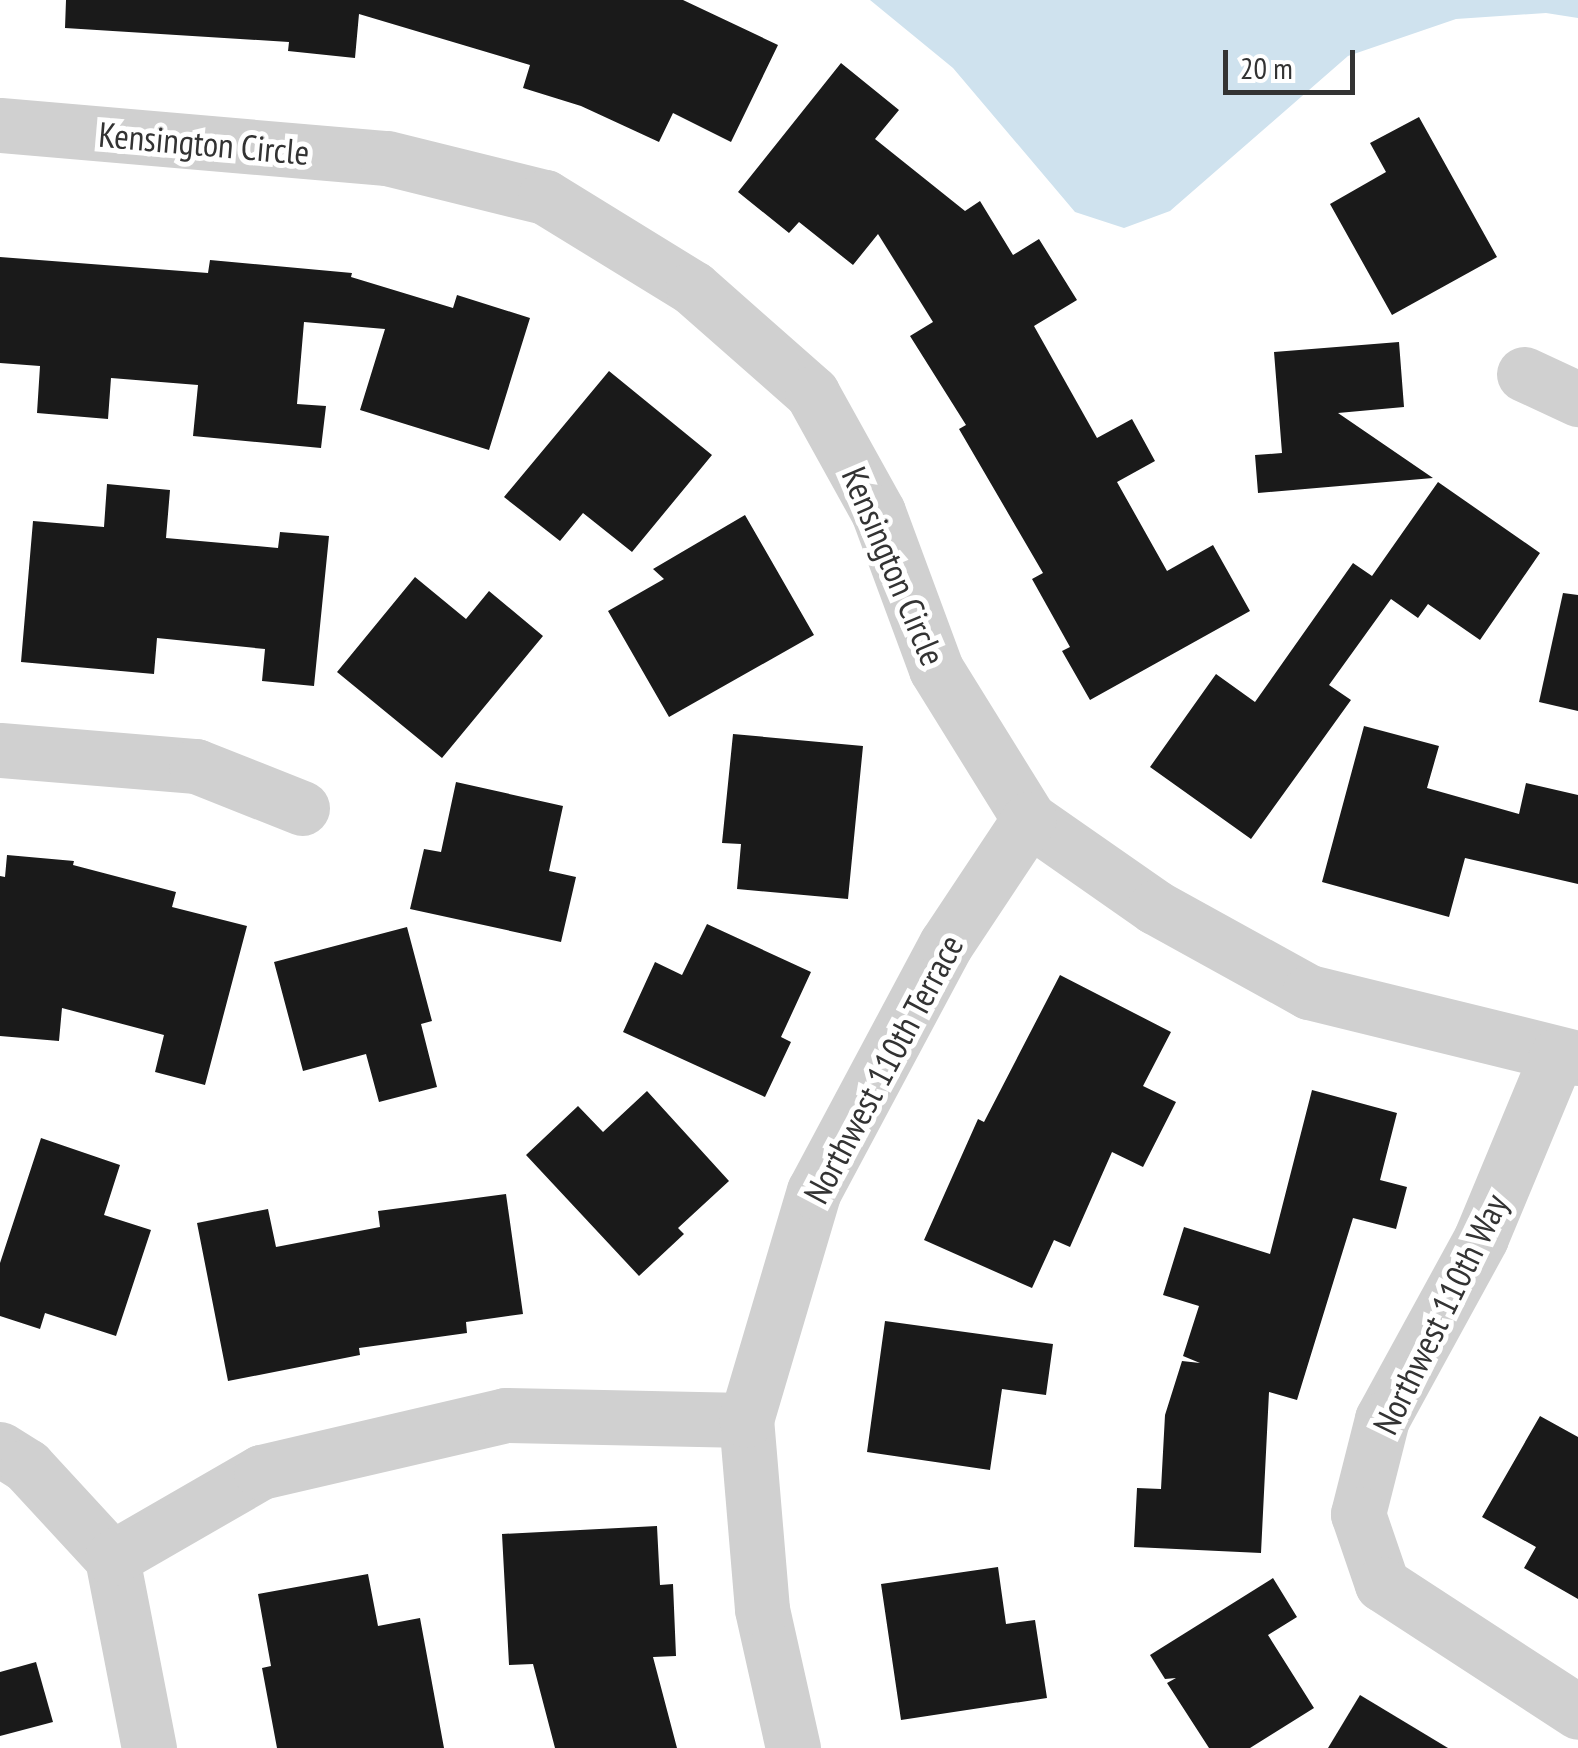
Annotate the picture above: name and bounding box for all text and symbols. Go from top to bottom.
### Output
scale bar [1228,30,1360,92]
text: 20 m [1240,48,1293,87]
street label: Kensington Circle [97,113,311,173]
street label: Kensington Circle [833,461,955,671]
street label: Northwest 110th Terrace [794,927,972,1211]
street label: Northwest 110th Way [1364,1187,1516,1441]

